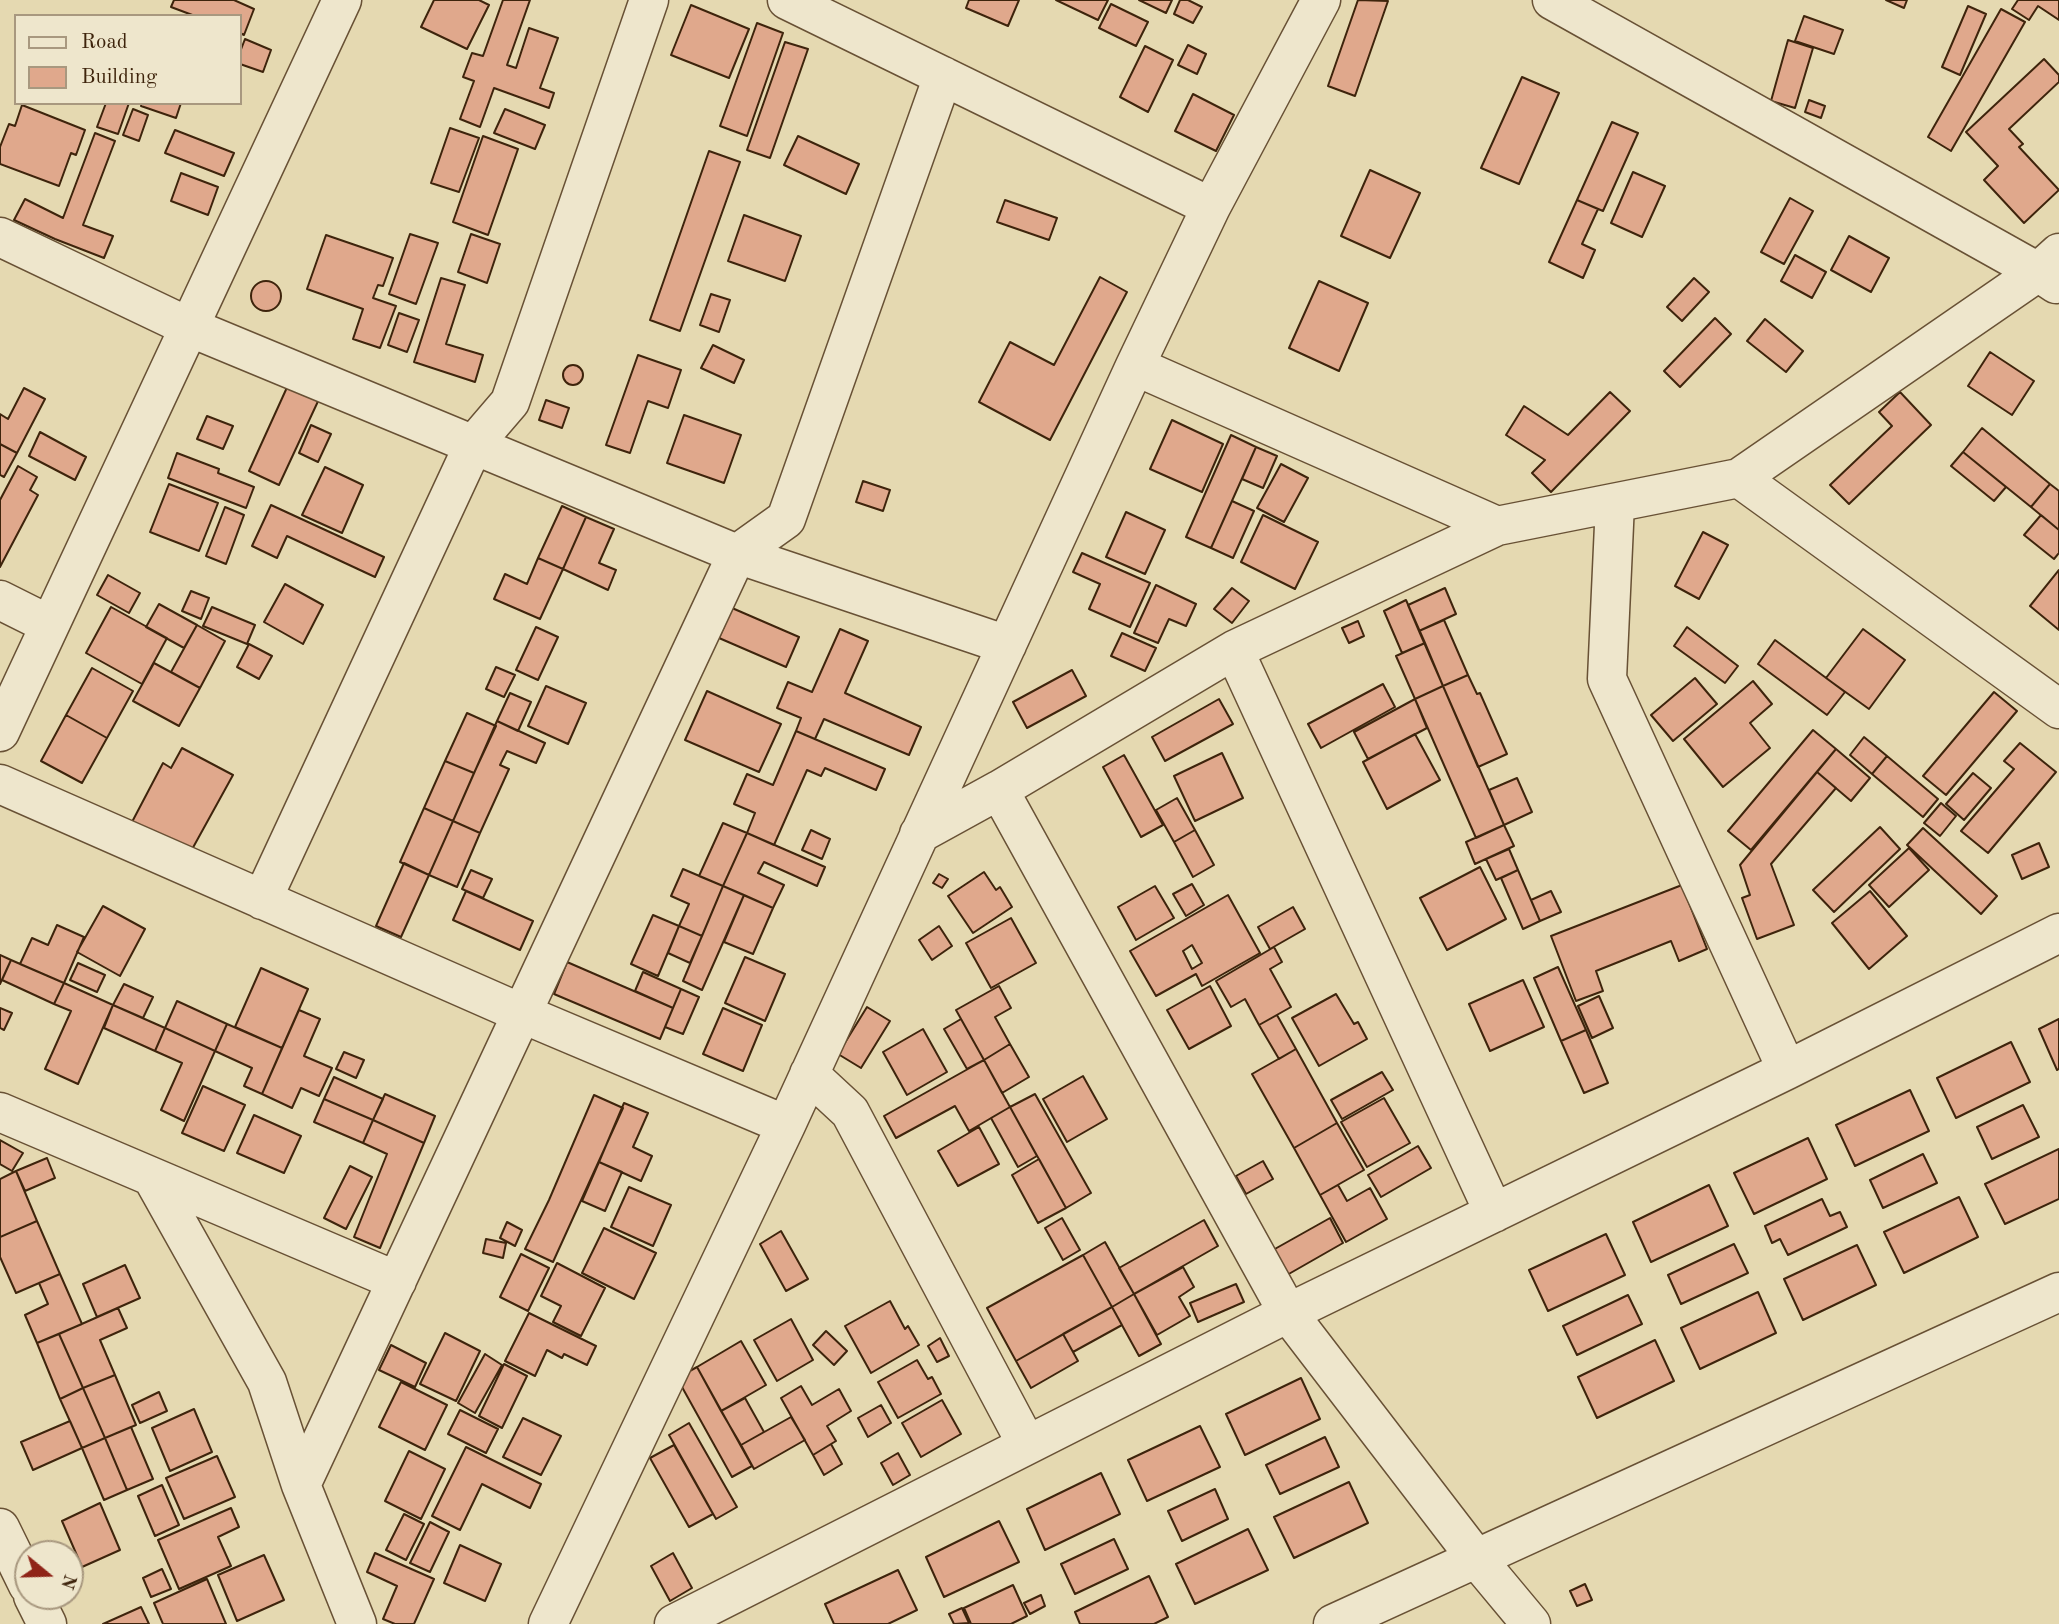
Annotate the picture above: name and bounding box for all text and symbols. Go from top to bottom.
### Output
legend [14,14,242,105]
text: Road [81,32,128,53]
text: Building [81,67,157,88]
north arrow [14,1540,84,1610]
text: N [56,1571,79,1591]

